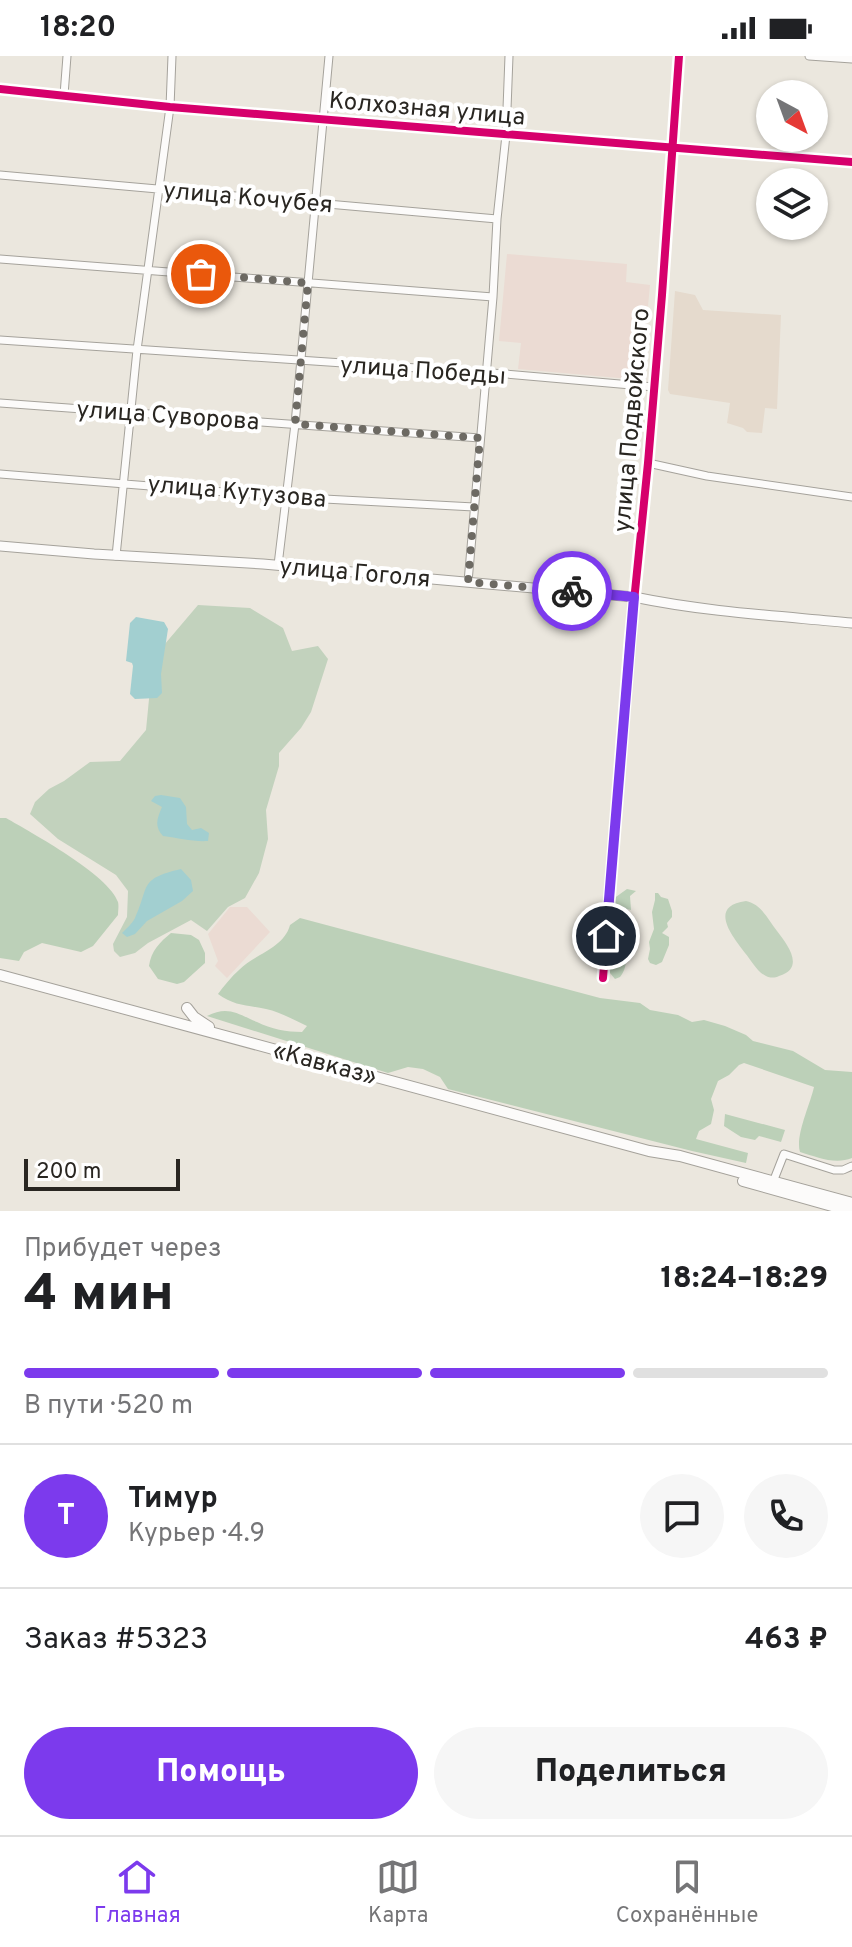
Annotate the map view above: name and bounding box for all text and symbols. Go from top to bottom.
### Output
text: 18:20 [40,10,116,47]
north arrow [756,80,828,152]
map controls [756,80,828,240]
street label: Колхозная улица [327,86,526,134]
button: layers [756,168,828,240]
street label: улица Кочубея [162,177,334,221]
pin [167,240,235,308]
icon: bag [179,252,223,296]
street label: улица Подвойского [608,307,658,533]
street label: улица Победы [339,351,507,393]
street label: улица Суворова [75,396,260,438]
street label: улица Кутузова [146,470,328,516]
courier [532,551,612,631]
street label: улица Гоголя [278,552,432,596]
icon: bike [550,569,594,613]
pin [572,902,640,970]
icon: home [584,914,628,958]
street label: «Кавказ» [269,1037,380,1093]
scale bar [24,1155,180,1191]
text: 200 m [36,1159,101,1186]
text: Прибудет через [24,1233,222,1266]
text: 18:24–18:29 [661,1261,828,1298]
text: 4 мин [24,1263,174,1329]
text: В пути · 520 m [24,1390,193,1423]
button: chat [640,1474,724,1558]
button: phone [744,1474,828,1558]
text: Тимур [128,1481,218,1518]
text: Т [57,1498,75,1535]
text: Курьер · 4.9 [128,1518,265,1551]
text: Заказ #5323 [24,1622,208,1659]
text: 463 ₽ [745,1622,828,1659]
button: Помощь [24,1727,418,1819]
button: Поделиться [434,1727,828,1819]
tab: Главная [94,1855,181,1930]
tab: Карта [368,1855,428,1930]
tab: Сохранённые [616,1855,758,1930]

